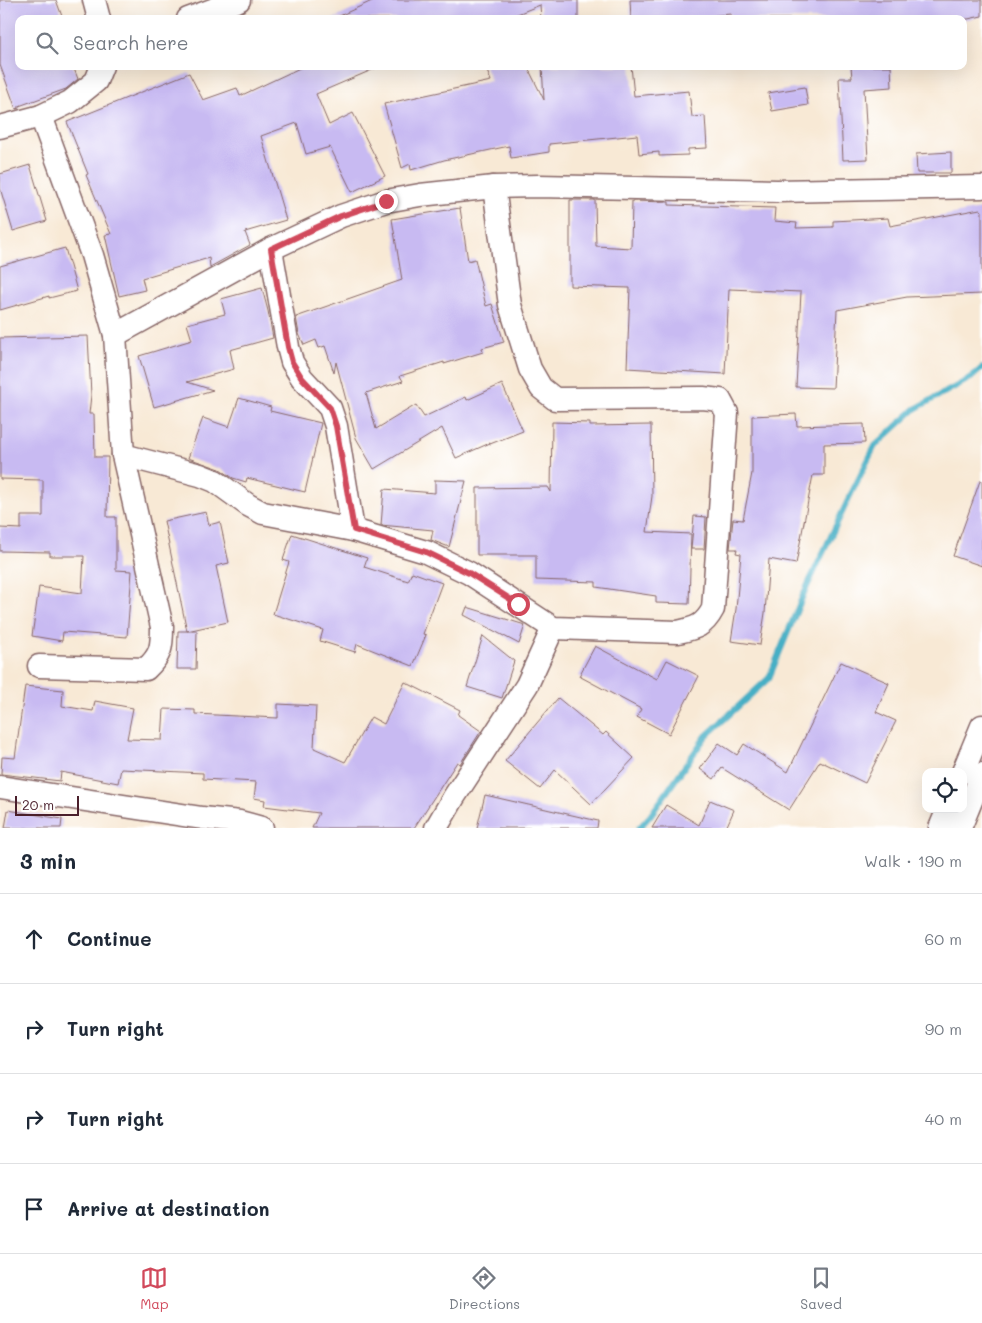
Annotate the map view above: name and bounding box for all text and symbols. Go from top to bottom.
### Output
search box [15,15,967,70]
icon: search [33,29,61,57]
text: Search here [73,30,189,55]
route end [375,190,398,213]
route start [507,593,530,616]
map controls [922,768,967,813]
button: locate [922,768,967,813]
scale bar [15,793,79,816]
text: 20 m [22,795,54,814]
text: 3 min [20,847,76,874]
text: Walk · 190 m [864,850,962,871]
icon: ahead [20,925,48,953]
text: Continue [67,926,152,951]
text: 60 m [925,928,962,949]
icon: right [20,1015,48,1043]
text: Turn right [67,1016,164,1041]
text: 90 m [925,1018,962,1039]
icon: right [20,1105,48,1133]
text: Turn right [67,1106,164,1131]
text: 40 m [925,1108,962,1129]
icon: arrive [20,1195,48,1223]
text: Arrive at destination [67,1196,270,1221]
tab: Map [140,1264,169,1313]
tab: Directions [449,1264,520,1313]
tab: Saved [800,1264,842,1313]

